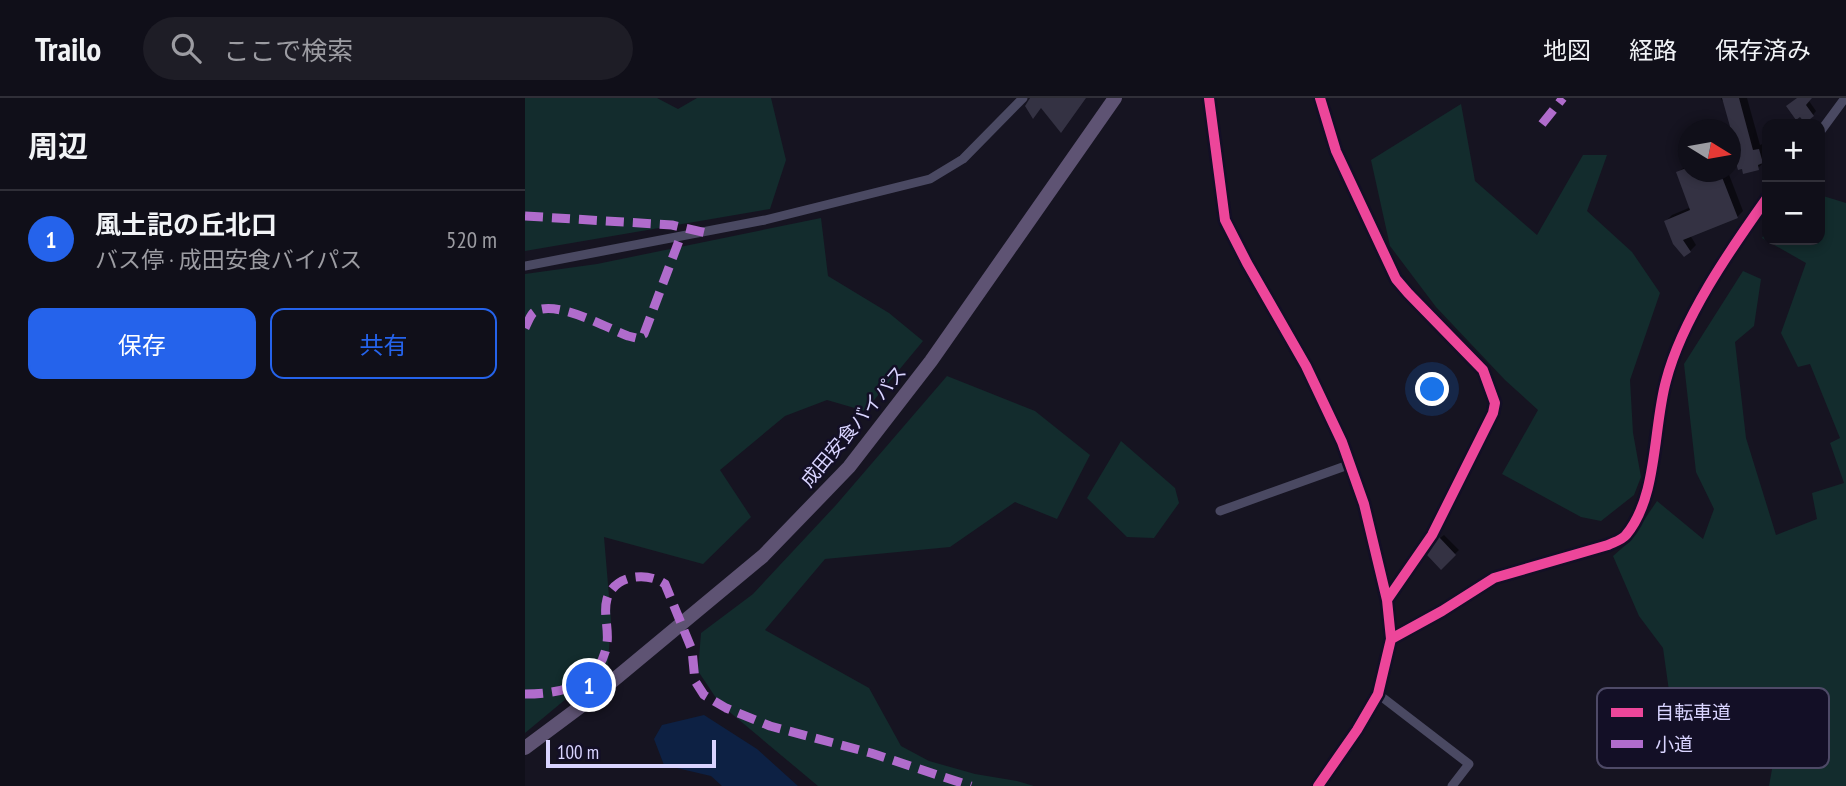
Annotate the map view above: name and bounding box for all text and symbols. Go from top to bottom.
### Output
search box [143,17,633,80]
text: Trailo [35,27,101,70]
icon: search [167,29,205,67]
text: ここで検索 [223,34,353,67]
text: 地図 [1543,35,1591,66]
text: 経路 [1629,35,1677,66]
text: 保存済み [1715,35,1811,66]
north arrow [1678,119,1741,182]
map controls [1762,119,1825,245]
button: + [1762,119,1825,182]
text: 周辺 [28,126,88,165]
button: − [1762,182,1825,245]
text: 風土記の丘北口 [95,208,277,241]
text: 1 [46,225,57,254]
text: 520 m [446,225,497,254]
text: バス停 · 成田安食バイパス [95,245,362,274]
button: 保存 [28,308,256,379]
button: 共有 [270,308,497,379]
street label: 成田安食バイパス [795,360,911,492]
your location [1415,372,1449,406]
pin: 1 [566,659,612,711]
legend [1597,688,1829,768]
text: 自転車道 [1655,700,1731,724]
text: 小道 [1655,732,1693,756]
scale bar [546,737,716,769]
text: 100 m [557,740,599,764]

